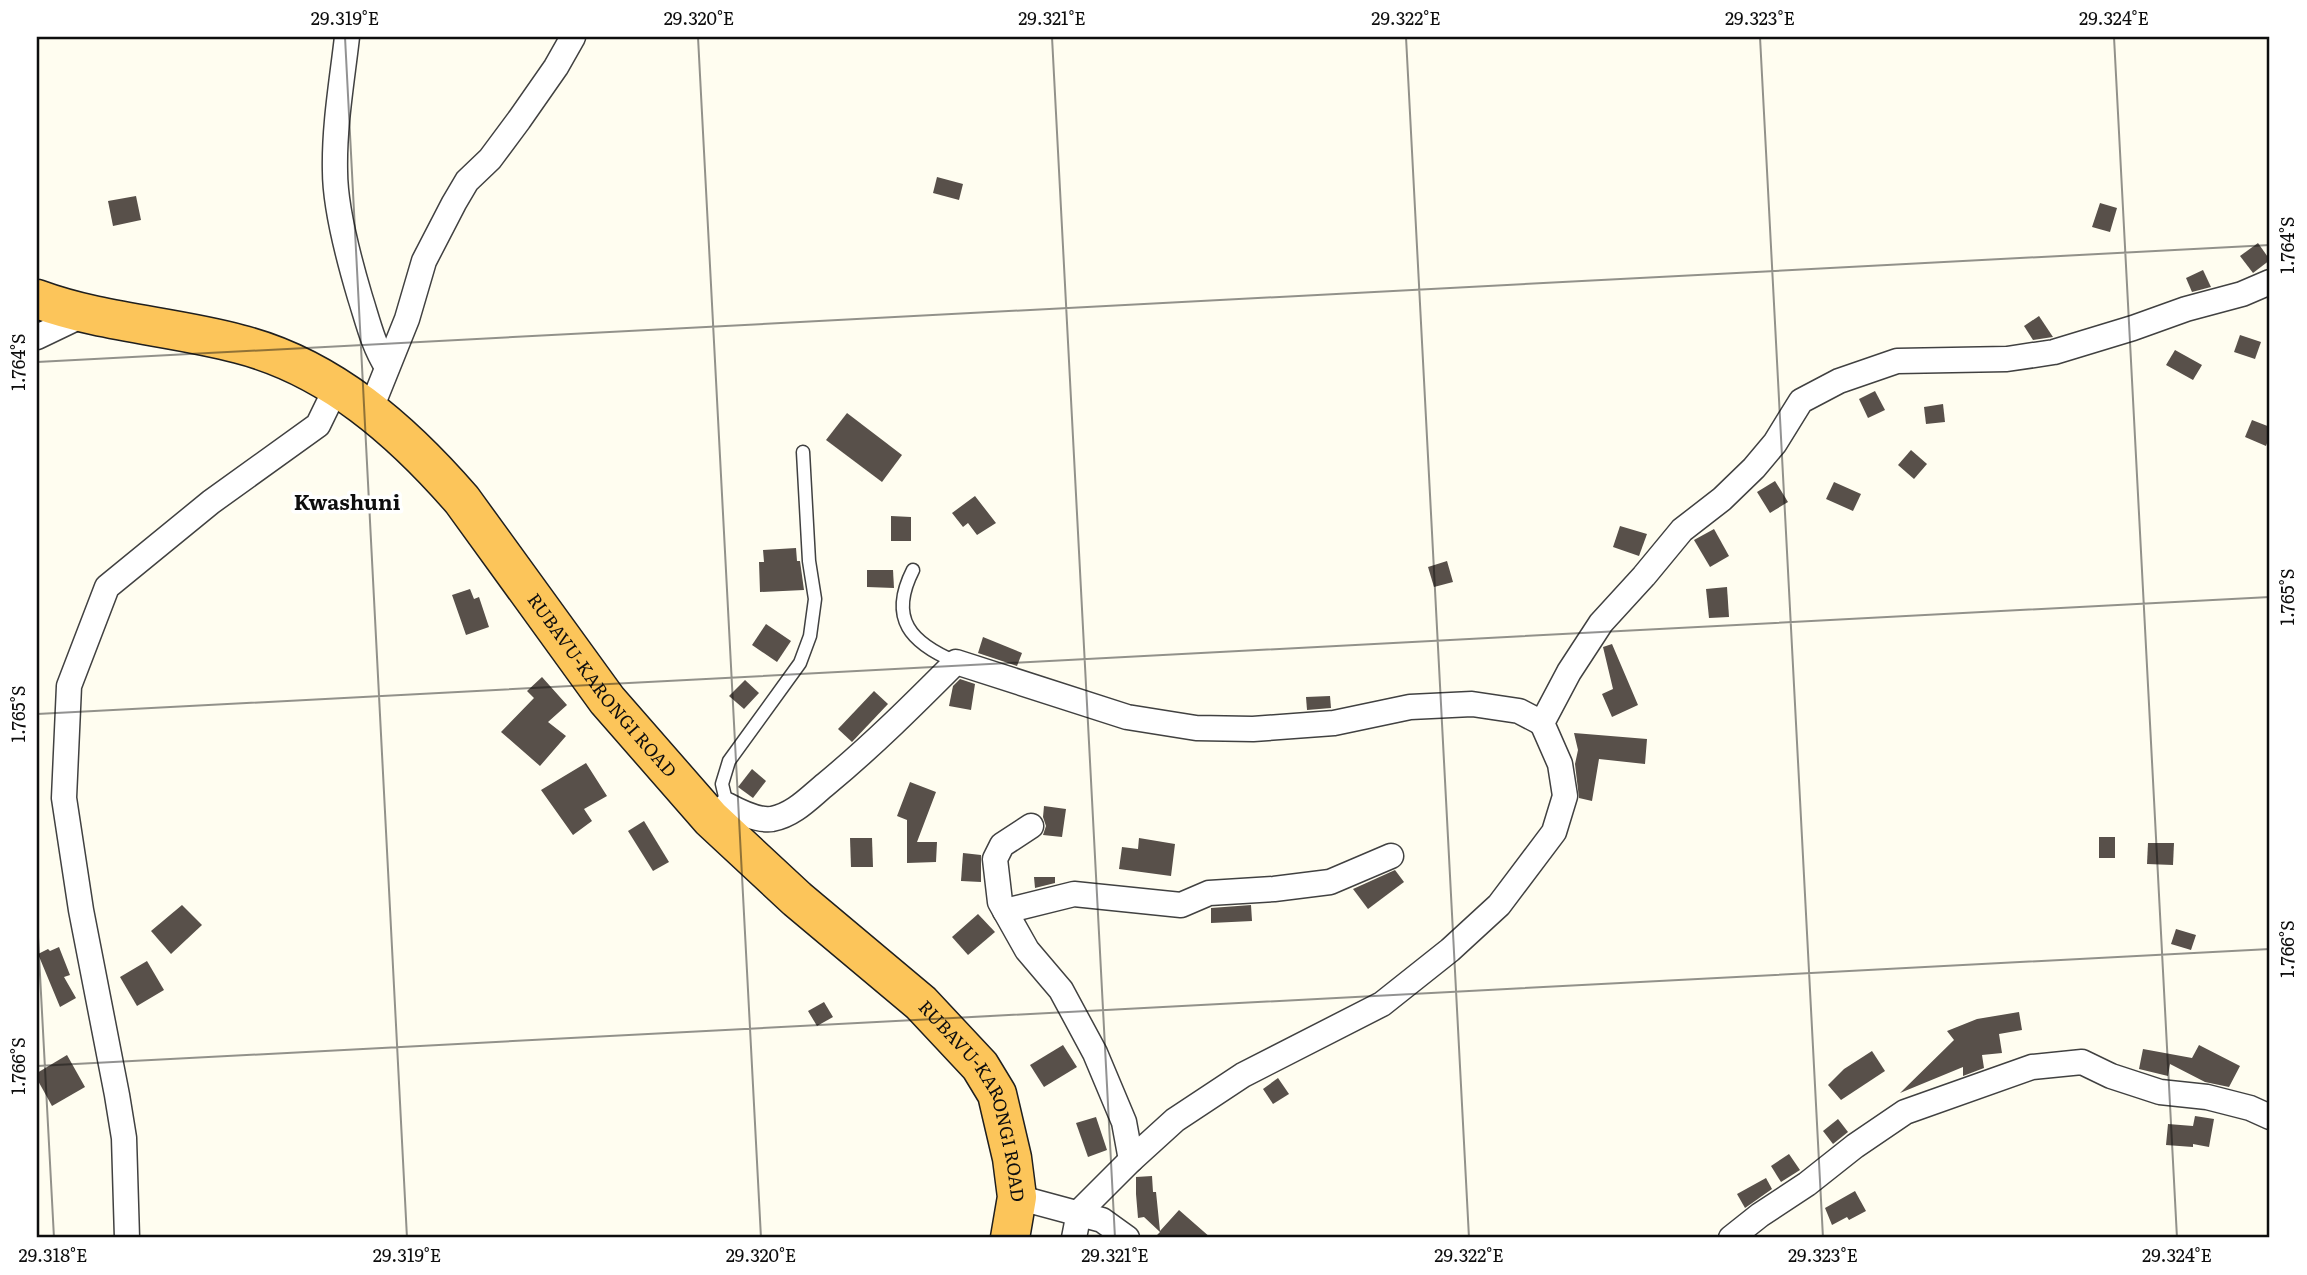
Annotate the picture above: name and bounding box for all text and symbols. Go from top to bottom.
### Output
text: 29.319°E [311,4,379,31]
text: 29.320°E [664,4,734,31]
text: 29.321°E [1018,4,1086,31]
text: 29.322°E [1371,4,1441,31]
text: 29.323°E [1725,4,1795,31]
text: 29.324°E [2079,4,2149,31]
text: 1.764°S [2273,216,2300,274]
text: 1.764°S [4,333,31,391]
district label: Kwashuni [294,485,401,516]
text: 1.765°S [2273,569,2300,625]
street label: RUBAVU-KARONGI ROAD [522,587,684,783]
text: 1.765°S [4,686,31,742]
text: 1.766°S [2273,920,2300,978]
street label: RUBAVU-KARONGI ROAD [913,993,1033,1204]
text: 1.766°S [4,1037,31,1095]
text: 29.318°E [19,1241,87,1268]
text: 29.319°E [373,1241,441,1268]
text: 29.320°E [726,1241,796,1268]
text: 29.321°E [1081,1241,1149,1268]
text: 29.322°E [1434,1241,1504,1268]
text: 29.323°E [1788,1241,1858,1268]
text: 29.324°E [2142,1241,2212,1268]

